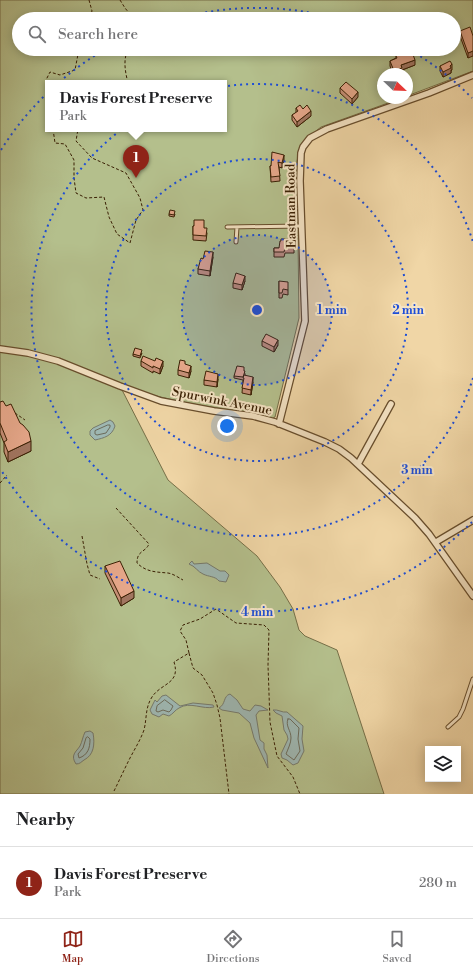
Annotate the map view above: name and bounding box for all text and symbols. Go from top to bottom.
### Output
search box [12,12,461,56]
icon: search [26,23,48,45]
text: Search here [58,25,138,44]
north arrow [377,68,413,104]
popup [45,80,227,132]
text: Davis Forest Preserve [59,89,213,108]
text: Park [59,108,86,124]
pin: 1 [123,145,149,178]
street label: Eastman Road [282,163,300,248]
centre of rings [250,303,264,317]
text: 1 min [317,303,348,318]
text: 2 min [392,303,424,318]
street label: Spurwink Avenue [171,383,274,419]
your location [217,416,237,436]
text: 3 min [401,463,433,478]
text: 4 min [241,605,274,620]
map controls [425,746,461,782]
button: layers [425,746,461,782]
text: Nearby [16,809,75,831]
text: Davis Forest Preserve [54,865,207,884]
text: 1 [26,875,32,891]
text: 280 m [419,875,457,891]
text: Park [54,884,81,900]
tab: Map [62,928,84,966]
tab: Directions [207,928,260,966]
tab: Saved [383,928,411,966]

